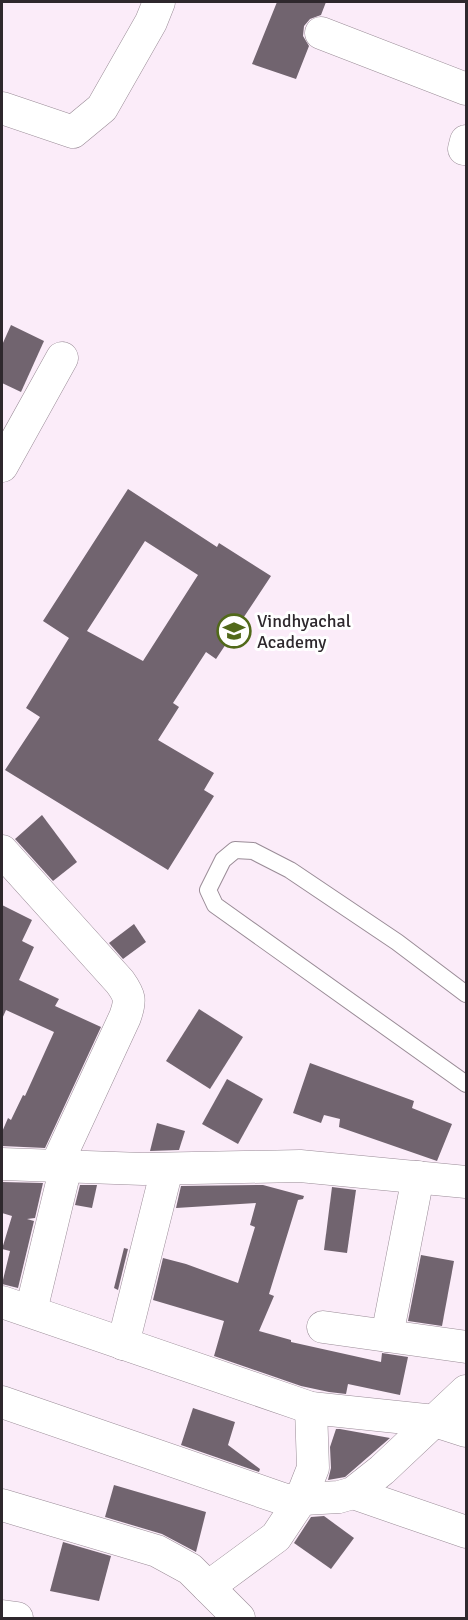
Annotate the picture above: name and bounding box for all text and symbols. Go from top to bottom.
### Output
place label: Vindhyachal Academy [257,610,351,653]
school or university icon: Vindhyachal Academy [216,613,252,649]

